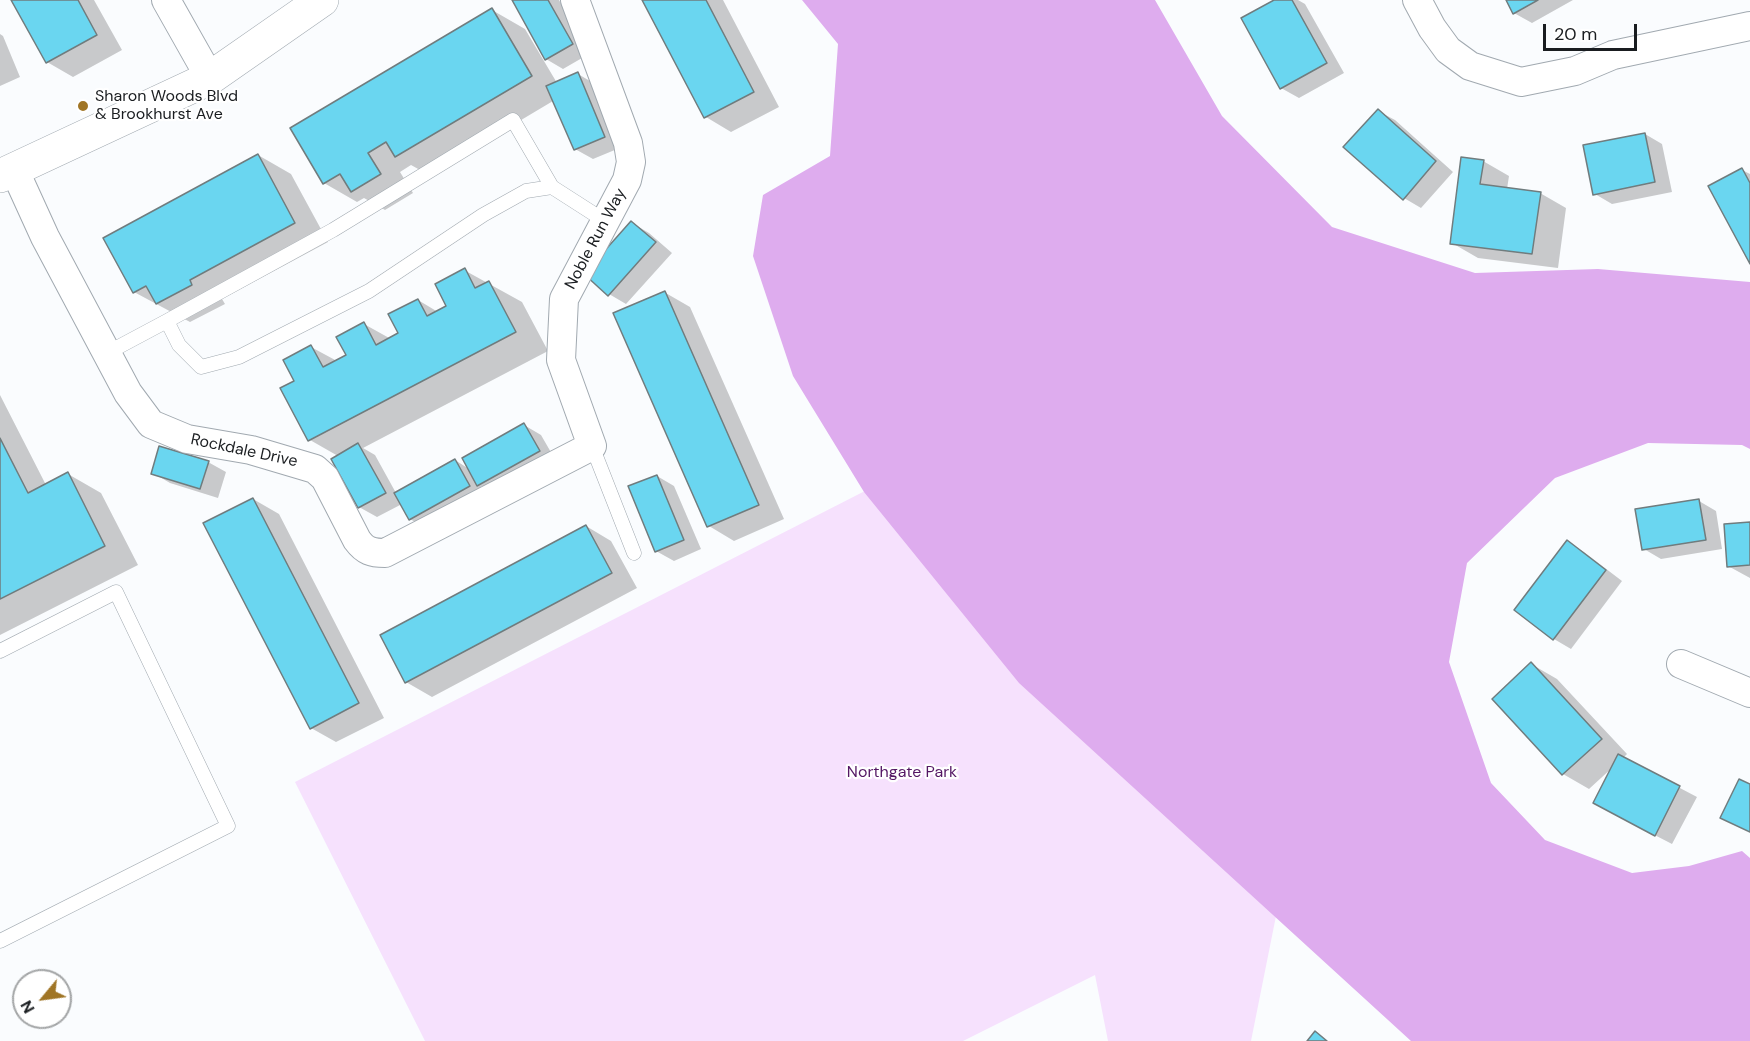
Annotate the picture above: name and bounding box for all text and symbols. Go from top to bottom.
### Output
scale bar [1546,12,1640,50]
text: 20 m [1554,22,1597,46]
place label: Sharon Woods Blvd & Brookhurst Ave [95,87,238,125]
marker: Sharon Woods Blvd & Brookhurst Ave [76,99,90,113]
street label: Noble Run Way [561,185,631,293]
street label: Rockdale Drive [189,430,299,472]
park label: Northgate Park [847,763,957,783]
north arrow [12,969,72,1029]
text: N [16,997,40,1017]

